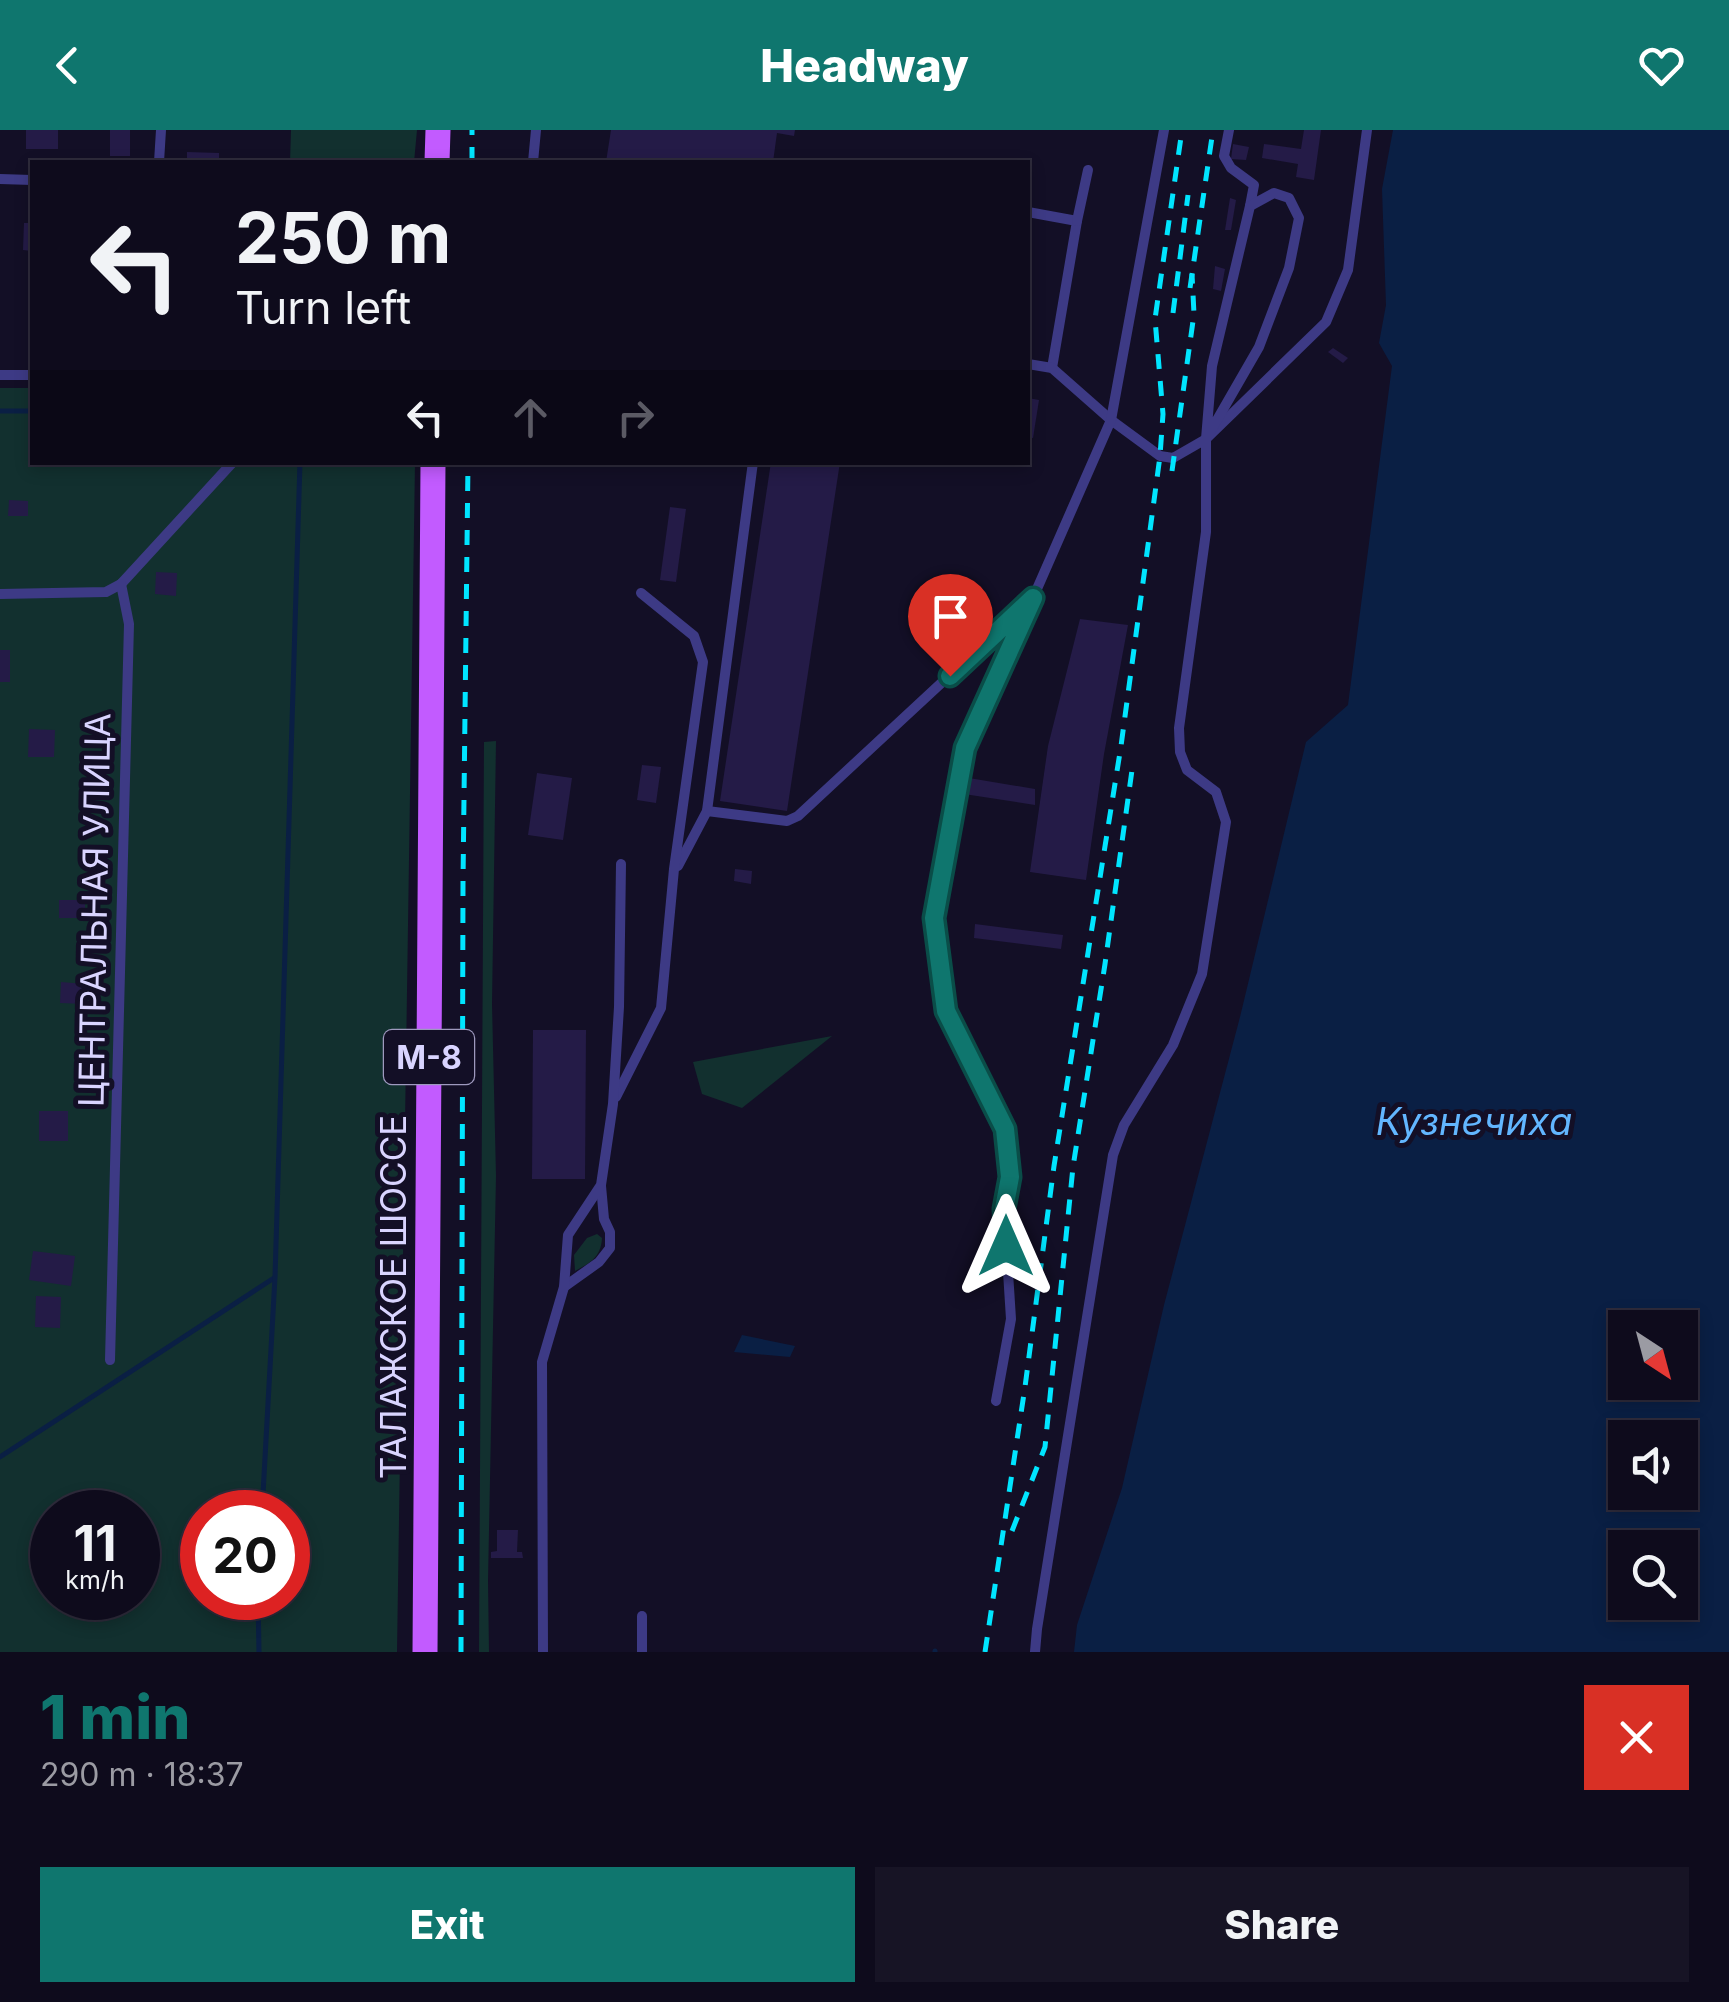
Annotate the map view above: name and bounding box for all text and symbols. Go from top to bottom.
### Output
icon: back [40,38,95,93]
text: Headway [760,38,969,93]
icon: heart [1634,38,1689,93]
text: 250 m [235,195,452,280]
icon: left [70,200,200,330]
text: Turn left [235,280,411,335]
icon: left [398,390,453,445]
icon: ahead [503,390,558,445]
icon: right [608,390,663,445]
pin [908,574,993,677]
icon: arrive [923,589,978,644]
street label: ЦЕНТРАЛЬНАЯ УЛИЦА [70,713,118,1107]
road number: М-8 [384,1030,474,1084]
water label: Кузнечиха [1376,1098,1572,1144]
street label: ТАЛАЖСКОЕ ШОССЕ [372,1115,414,1479]
position arrow [954,1194,1058,1298]
north arrow [1608,1310,1698,1400]
map controls [1608,1310,1698,1620]
button: sound [1608,1420,1698,1510]
speed limit sign: 20 [180,1490,310,1620]
text: 11 [73,1513,117,1573]
button: search [1608,1530,1698,1620]
text: km/h [65,1565,125,1595]
text: 1 min [40,1681,190,1753]
button: close [1584,1685,1689,1790]
text: 290 m · 18:37 [40,1755,244,1794]
button: Exit [40,1867,855,1982]
button: Share [875,1867,1689,1982]

